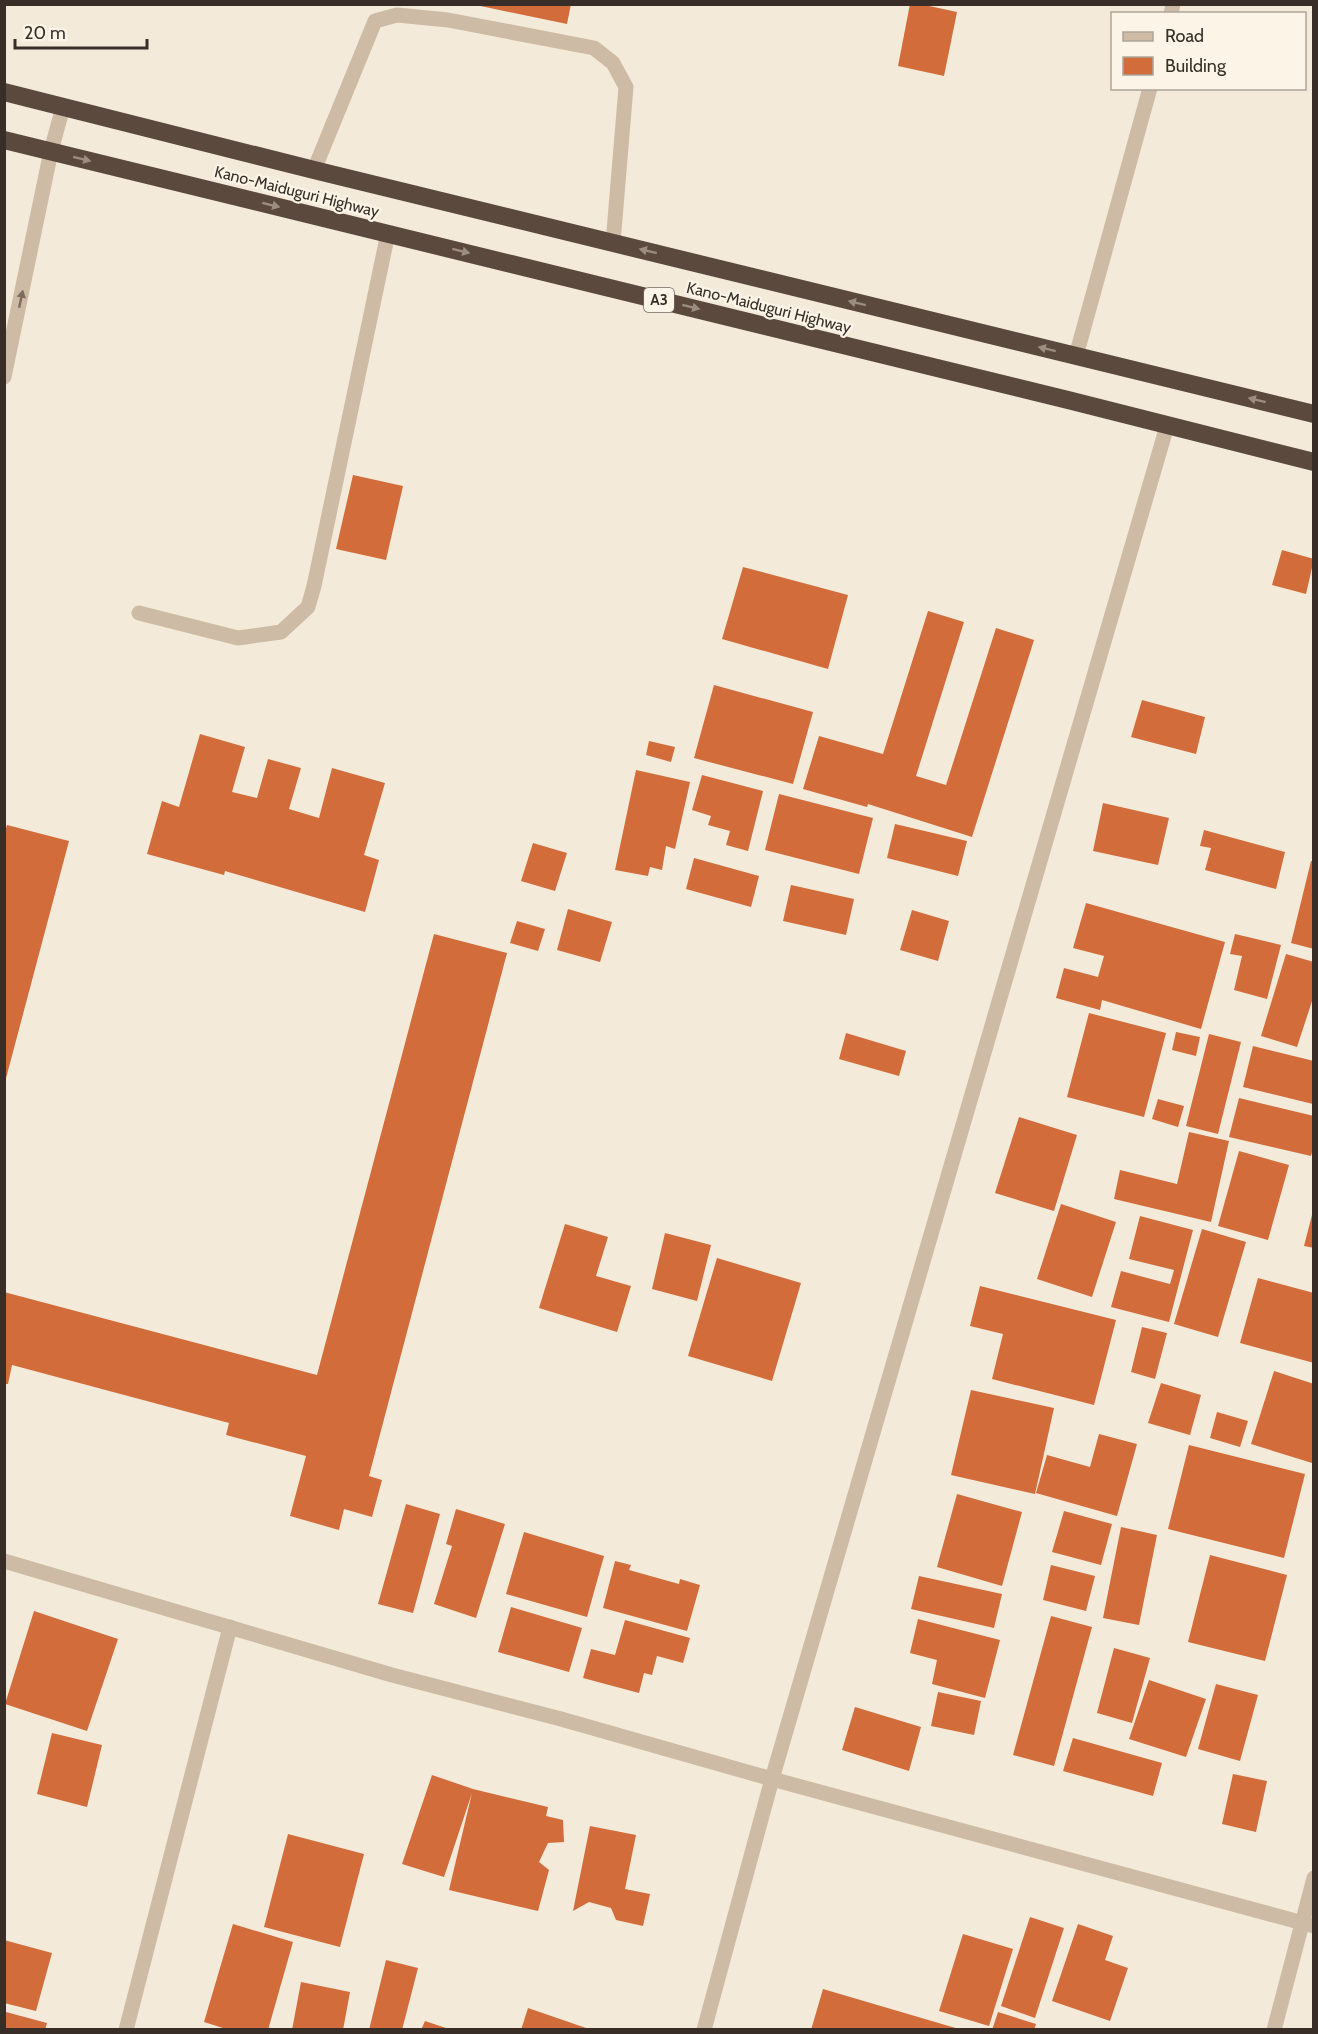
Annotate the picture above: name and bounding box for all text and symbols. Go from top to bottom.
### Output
scale bar [15,12,147,50]
legend [1111,12,1306,90]
text: 20 m [24,22,66,44]
text: Road [1165,25,1204,47]
text: Building [1165,55,1227,77]
one-way arrow [73,154,91,164]
street label: Kano-Maiduguri Highway [213,162,381,221]
one-way arrow [262,200,280,210]
one-way arrow [452,246,470,256]
one-way arrow [638,246,657,256]
street label: Kano-Maiduguri Highway [685,278,853,337]
road number: A3 [644,288,674,312]
one-way arrow [16,290,26,308]
one-way arrow [848,297,867,307]
one-way arrow [682,303,700,313]
one-way arrow [1038,344,1056,354]
one-way arrow [1247,395,1266,405]

